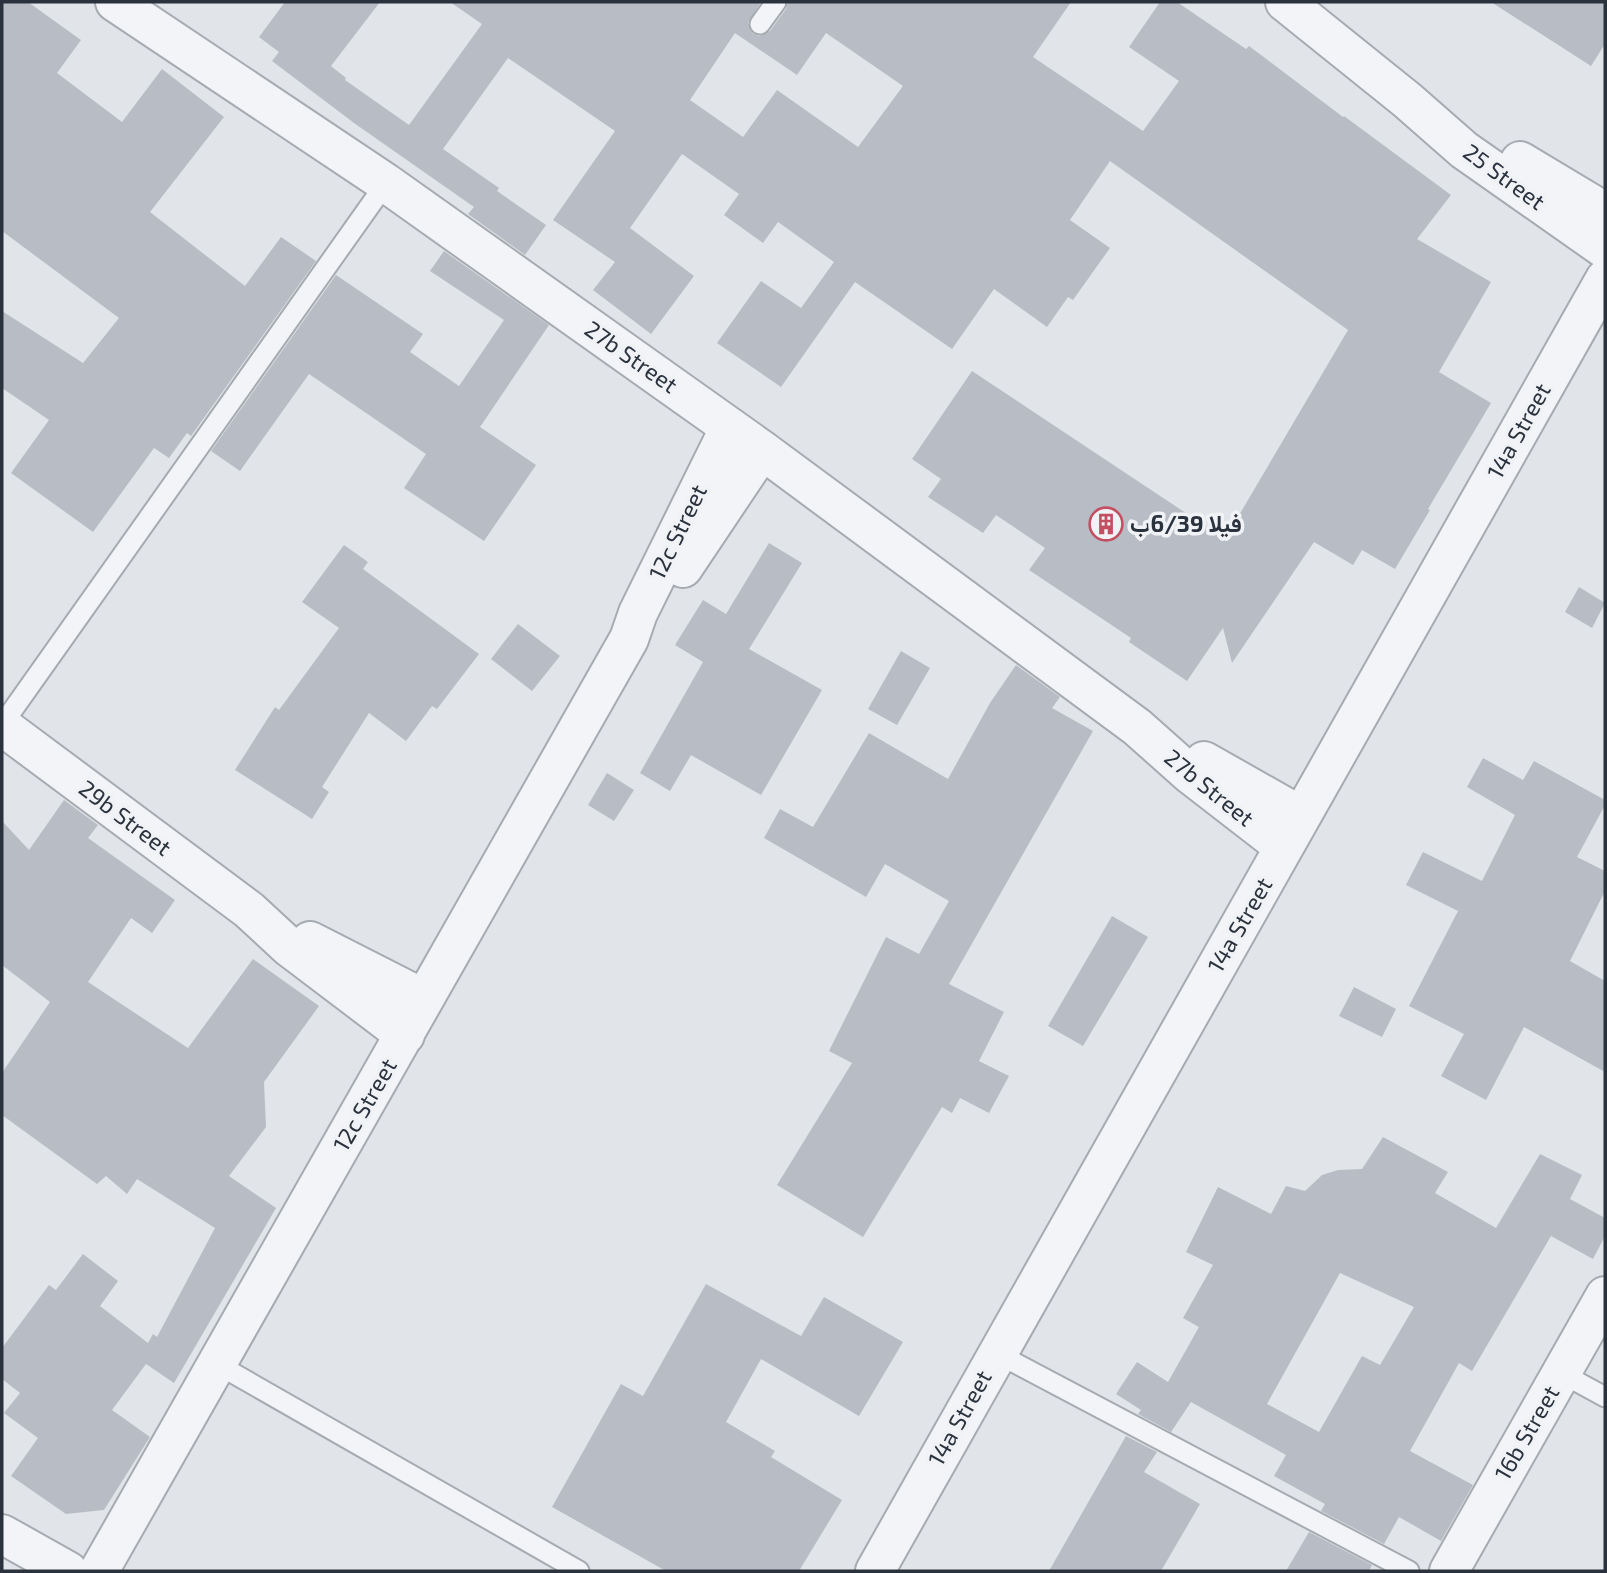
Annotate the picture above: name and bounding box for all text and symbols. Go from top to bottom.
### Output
street label: 25 Street [1458,137,1551,215]
street label: 27b Street [580,314,684,398]
street label: 14a Street [1480,378,1556,483]
street label: 12c Street [642,479,712,584]
building icon: فيلا 6/39ب [1087,505,1125,543]
place label: فيلا 6/39ب [1130,509,1242,538]
street label: 27b Street [1159,743,1260,832]
street label: 29b Street [74,773,177,861]
street label: 14a Street [1201,872,1278,977]
street label: 12c Street [326,1053,402,1156]
street label: 14a Street [921,1365,997,1470]
street label: 16b Street [1488,1380,1564,1485]

